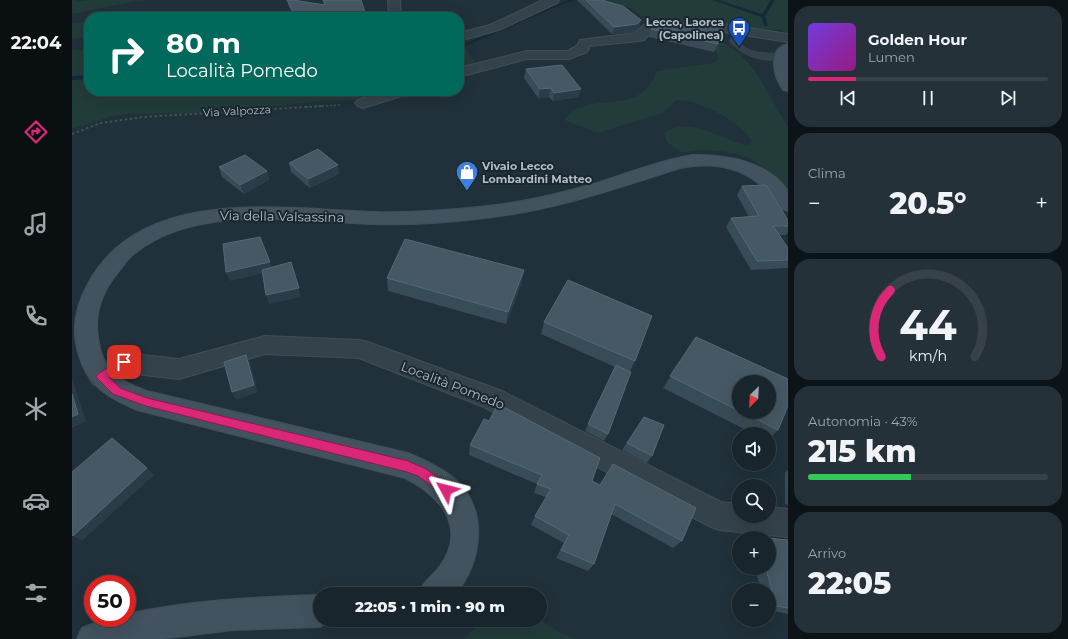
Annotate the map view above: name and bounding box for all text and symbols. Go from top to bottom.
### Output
place label: Lecco, Laorca (Capolinea) [646,15,724,42]
bus stop icon: Lecco, Laorca (Capolinea) [726,15,752,48]
text: 80 m [166,26,241,60]
icon: right [100,28,152,80]
text: Golden Hour [868,30,967,49]
text: 22:04 [11,32,61,54]
text: Lumen [868,49,915,65]
text: Località Pomedo [166,60,318,82]
icon: previous [837,87,859,109]
icon: pause [917,87,939,109]
icon: next [997,87,1019,109]
street label: Via Valpozza [203,102,271,120]
icon: directions [22,118,50,146]
shop icon: Vivaio Lecco Lombardini Matteo [454,159,480,192]
place label: Vivaio Lecco Lombardini Matteo [481,159,592,186]
text: Clima [808,165,846,181]
text: 20.5° [889,185,967,222]
text: − [808,190,821,217]
text: + [1035,190,1048,217]
street label: Via della Valsassina [220,207,344,225]
icon: music [22,210,50,238]
text: 44 [899,300,957,350]
icon: phone [22,302,50,330]
pin [107,345,141,379]
text: km/h [909,347,947,365]
icon: arrive [113,351,135,373]
street label: Località Pomedo [399,358,507,412]
north arrow [732,375,776,419]
map controls [732,375,776,627]
icon: climate [22,395,50,423]
text: Autonomia · 43% [808,413,917,429]
button: sound [732,427,776,471]
text: 215 km [808,433,917,470]
position arrow [425,469,467,511]
button: search [732,479,776,523]
icon: car [22,487,50,515]
button: + [732,531,776,575]
text: Arrivo [808,545,846,561]
text: 22:05 [808,565,891,602]
speed limit sign: 50 [84,575,136,627]
icon: filters [22,579,50,607]
button: − [732,583,776,627]
text: 22:05 · 1 min · 90 m [355,597,505,616]

